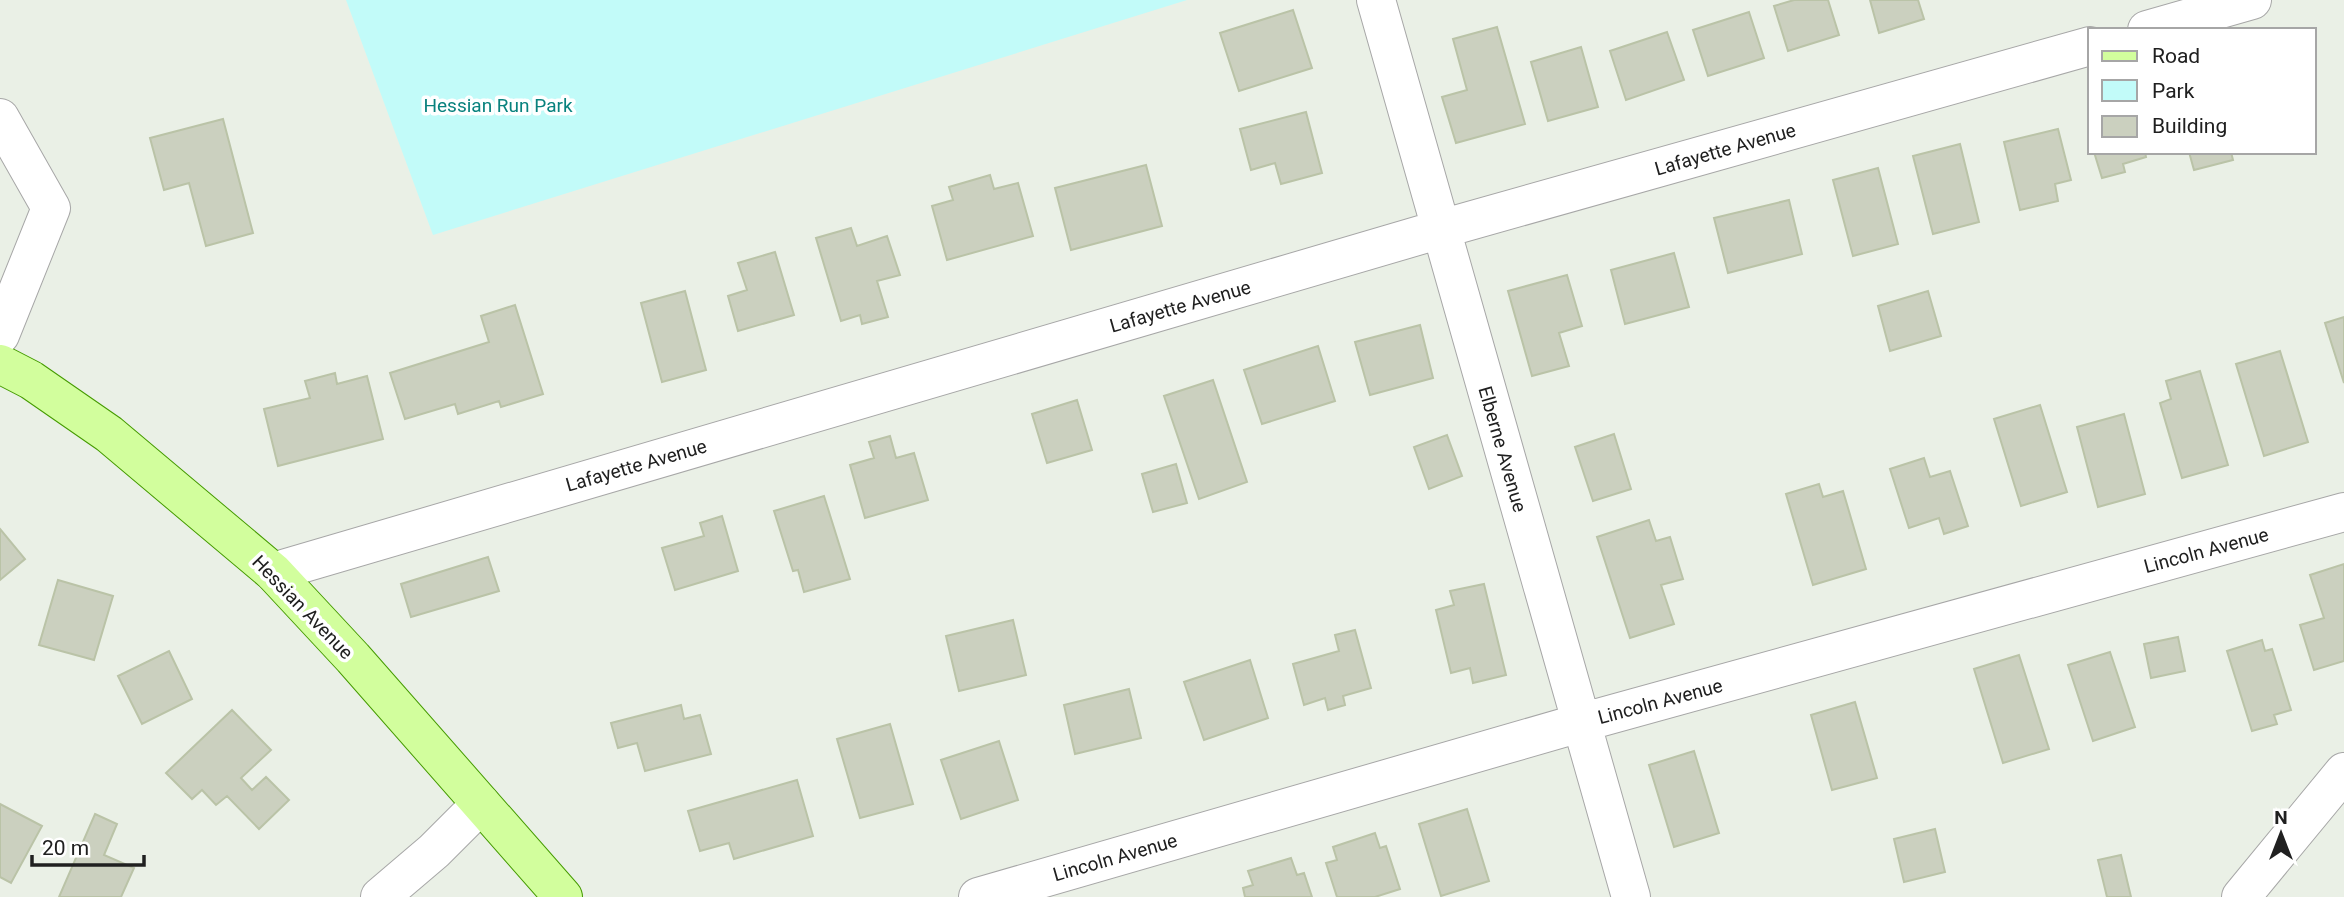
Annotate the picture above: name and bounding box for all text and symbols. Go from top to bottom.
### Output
legend [2088,28,2316,154]
text: Road [2152,44,2200,68]
text: Park [2152,79,2195,103]
park label: Hessian Run Park [423,94,573,117]
text: Building [2152,114,2227,138]
street label: Lafayette Avenue [1652,118,1798,181]
street label: Lafayette Avenue [1107,275,1253,338]
street label: Elberne Avenue [1474,383,1531,515]
street label: Lafayette Avenue [563,434,709,497]
street label: Lincoln Avenue [2141,523,2271,578]
street label: Hessian Avenue [247,551,358,664]
street label: Lincoln Avenue [1595,674,1725,729]
north arrow [2246,799,2316,869]
text: N [2274,806,2288,829]
scale bar [32,824,144,868]
street label: Lincoln Avenue [1050,829,1180,886]
text: 20 m [42,836,89,860]

